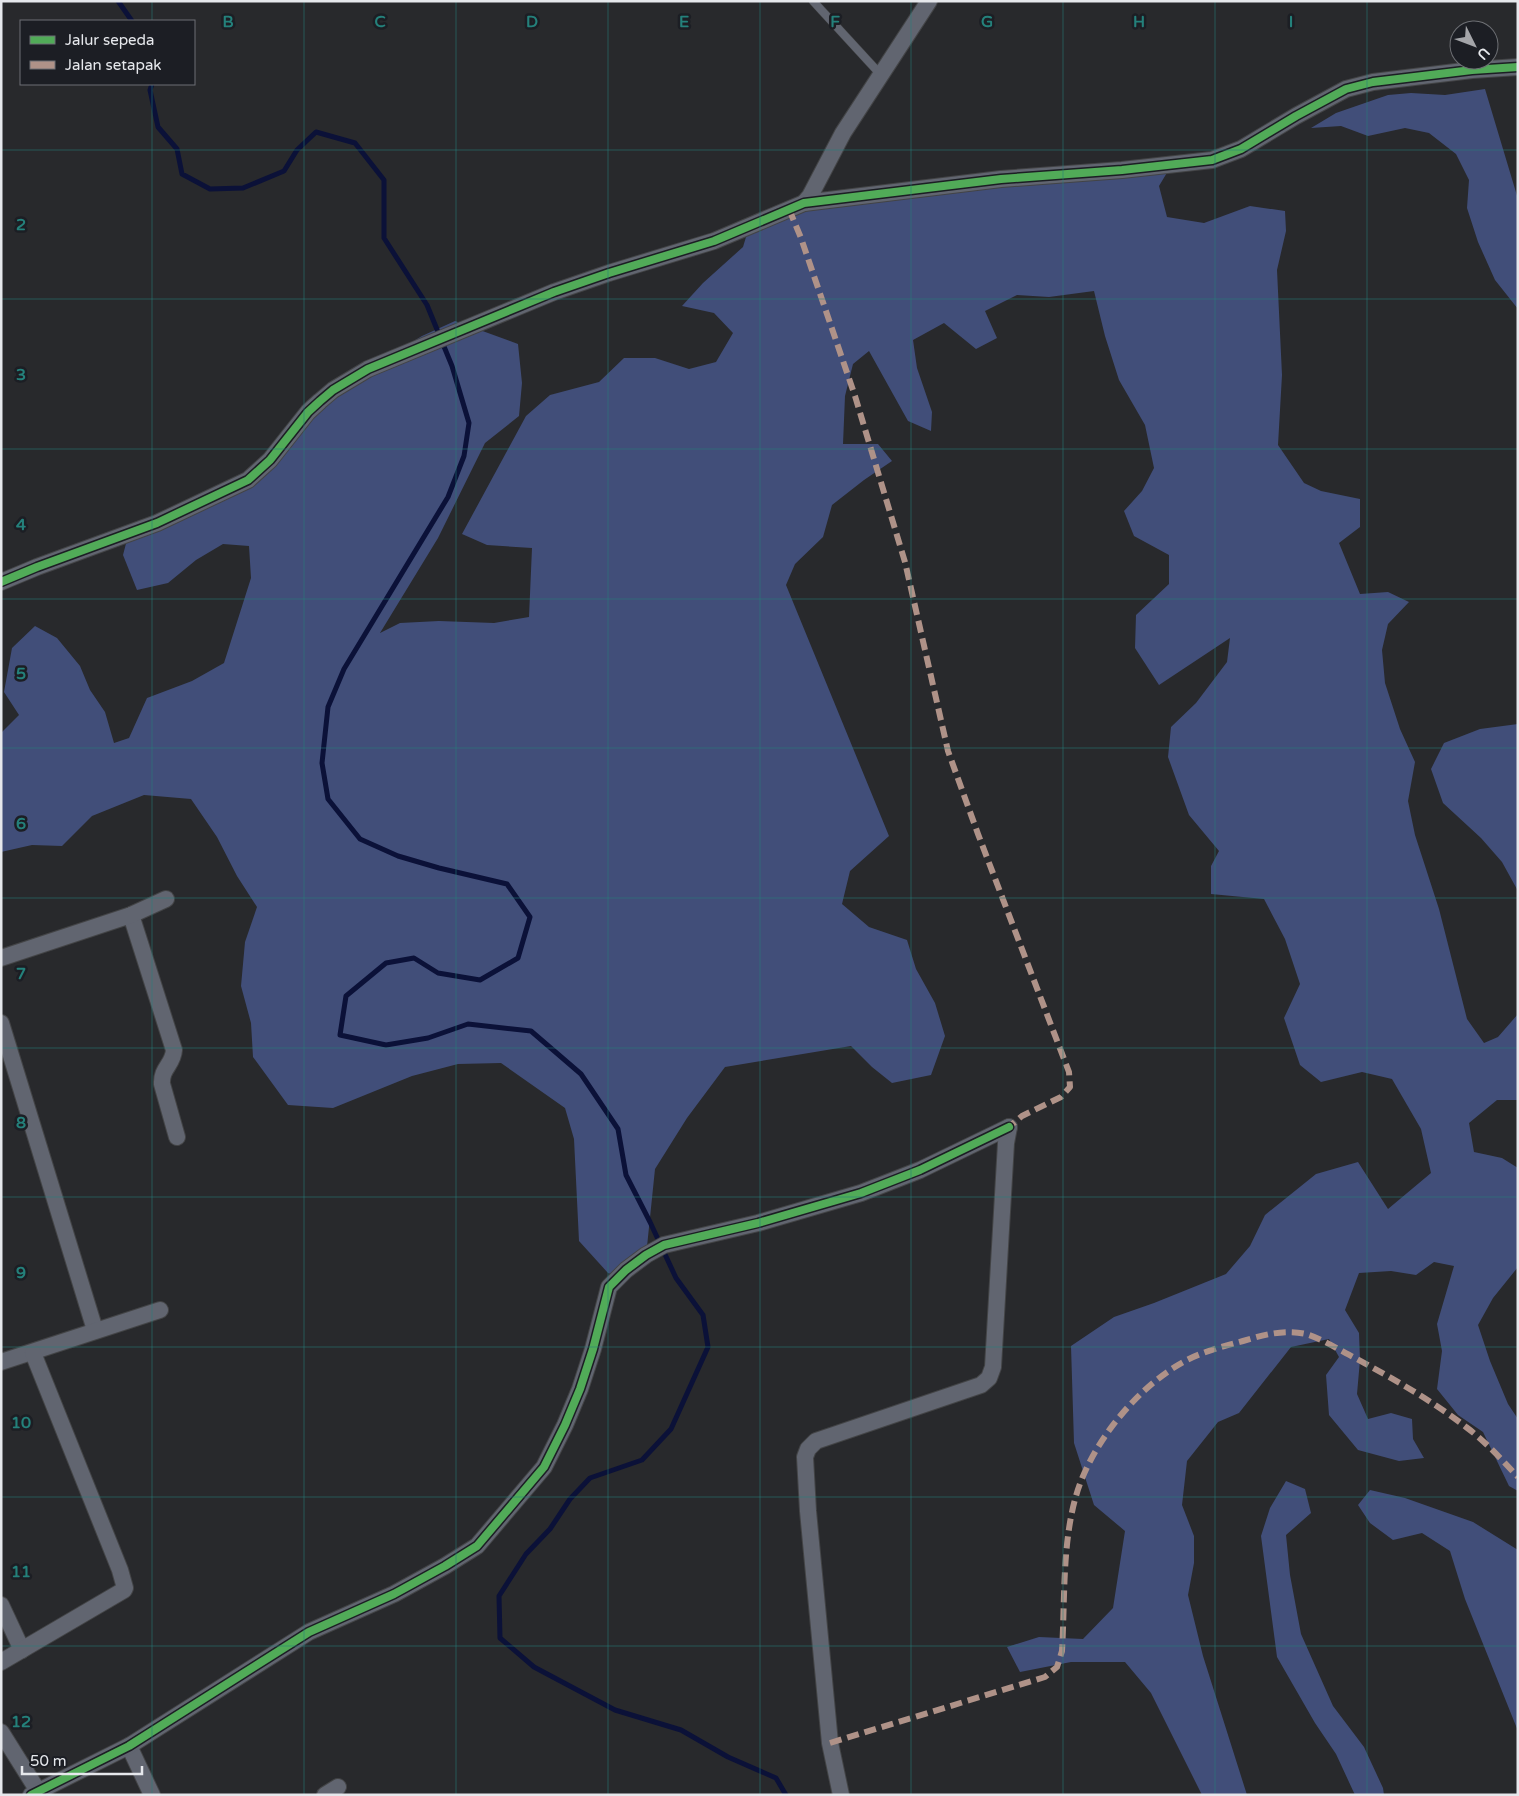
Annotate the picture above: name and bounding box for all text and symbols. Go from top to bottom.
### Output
text: B [222,12,234,32]
text: C [374,12,386,32]
text: D [526,12,538,32]
text: E [679,12,689,32]
text: F [830,12,840,32]
text: G [981,12,993,32]
text: H [1133,12,1145,32]
text: I [1289,12,1293,32]
legend [20,20,195,85]
north arrow [1449,20,1499,70]
text: Jalur sepeda [65,31,154,49]
text: U [1473,44,1493,63]
text: Jalan setapak [65,56,162,74]
text: 2 [16,215,26,235]
text: 3 [16,365,26,385]
text: 4 [16,515,26,535]
text: 5 [16,664,26,684]
text: 6 [16,814,26,834]
text: 7 [16,964,26,984]
text: 8 [16,1113,26,1133]
text: 9 [16,1263,26,1283]
text: 10 [11,1413,31,1433]
text: 11 [11,1562,31,1582]
text: 12 [11,1712,31,1732]
scale bar [22,1744,142,1776]
text: 50 m [30,1752,67,1770]

